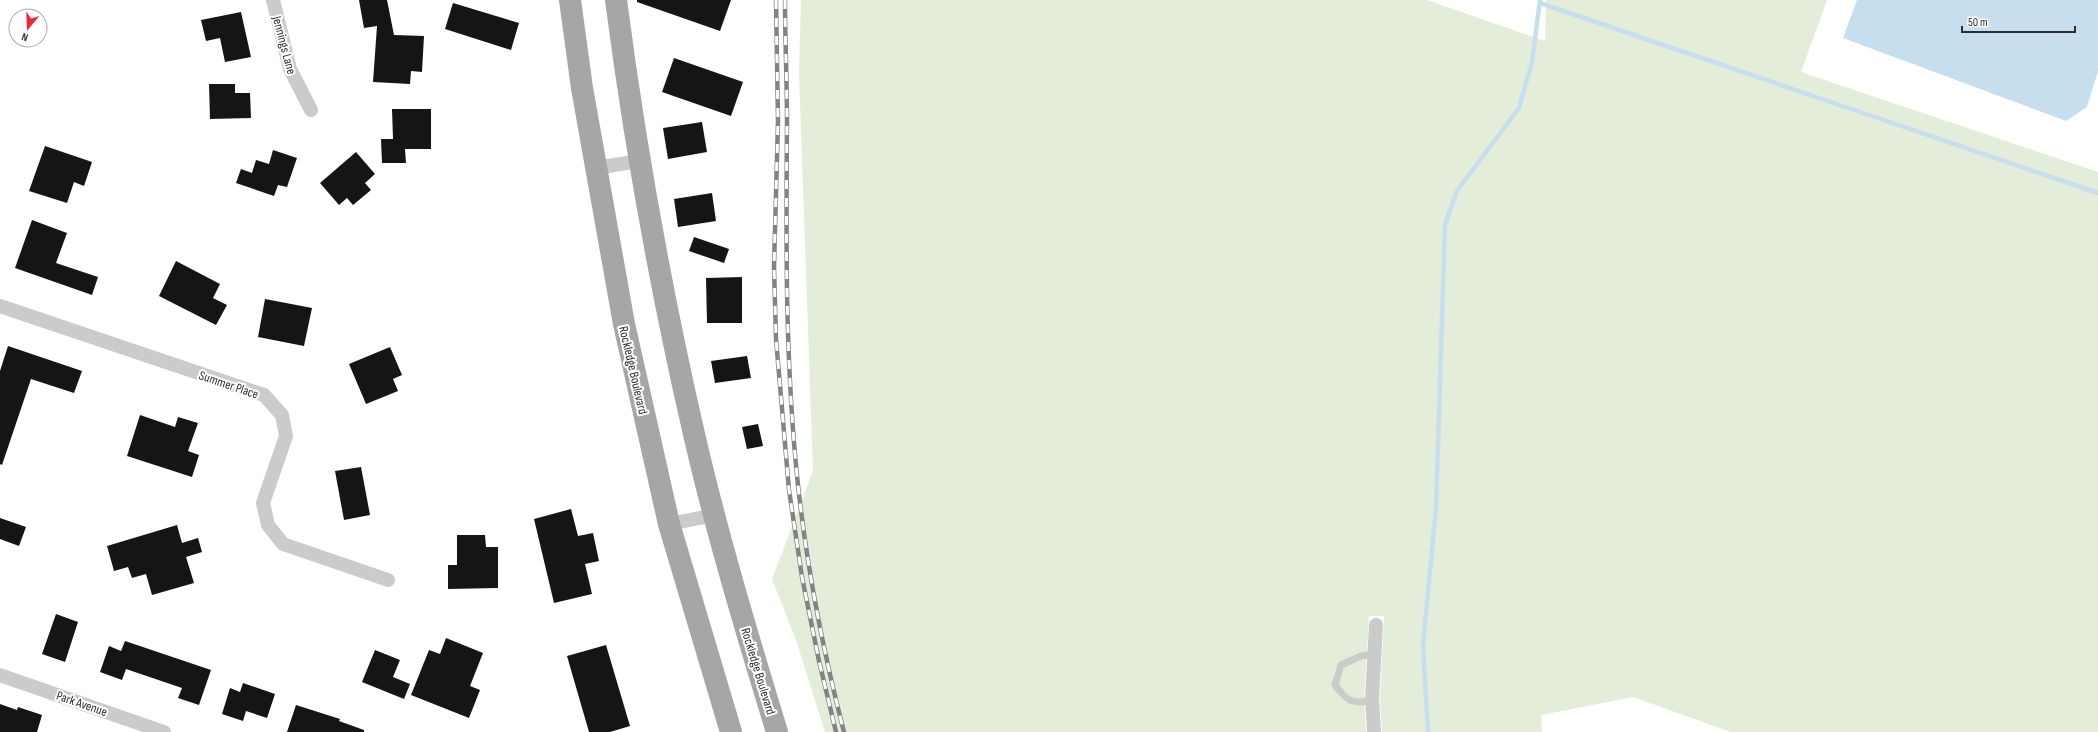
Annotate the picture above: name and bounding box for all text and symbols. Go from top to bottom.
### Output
north arrow [8,8,48,48]
scale bar [1962,8,2075,34]
street label: Jennings Lane [268,13,299,76]
text: 50 m [1968,15,1988,30]
text: N [20,30,30,44]
street label: Rockledge Boulevard [615,325,651,416]
street label: Summer Place [197,367,261,403]
street label: Rockledge Boulevard [737,626,779,717]
street label: Park Avenue [54,688,109,720]

